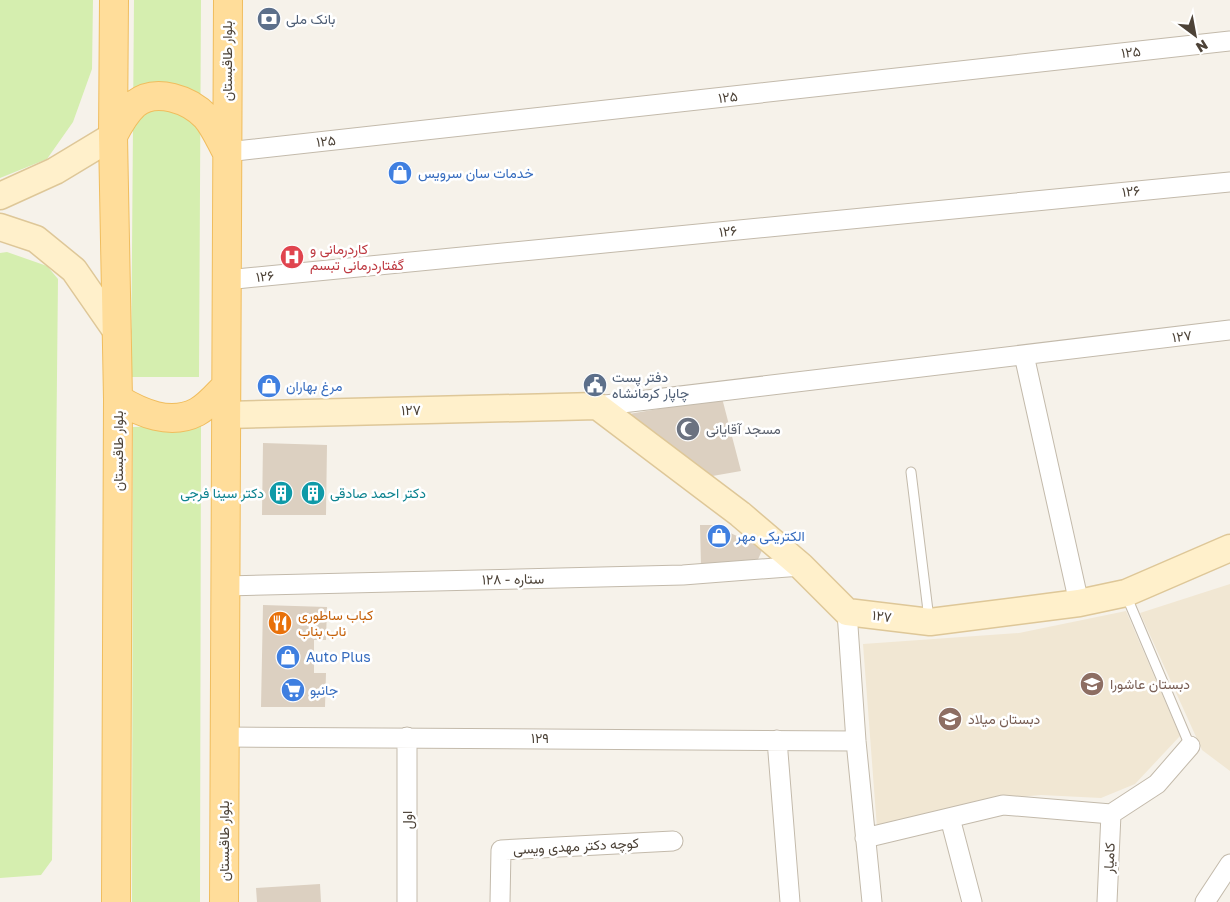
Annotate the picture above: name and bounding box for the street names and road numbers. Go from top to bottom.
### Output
street label: بلوار طاقبستان [218,21,236,101]
street label: ۱۲۵ [1120,42,1142,61]
street label: ۱۲۵ [717,87,739,106]
street label: ۱۲۵ [315,131,337,150]
street label: ۱۲۶ [1121,181,1141,200]
street label: ۱۲۶ [718,221,738,240]
street label: ۱۲۶ [255,266,275,285]
street label: ۱۲۷ [1171,326,1193,345]
street label: ۱۲۷ [401,401,421,418]
street label: بلوار طاقبستان [109,411,127,491]
street label: ۱۲۸ - ستاره [482,569,544,589]
street label: ۱۲۷ [871,606,893,625]
street label: ۱۲۹ [531,729,549,746]
street label: بلوار طاقبستان [215,801,233,881]
street label: اول [398,811,417,829]
street label: کوچه دکتر مهدی ویسی [513,834,639,859]
street label: کامیار [1099,842,1119,875]

